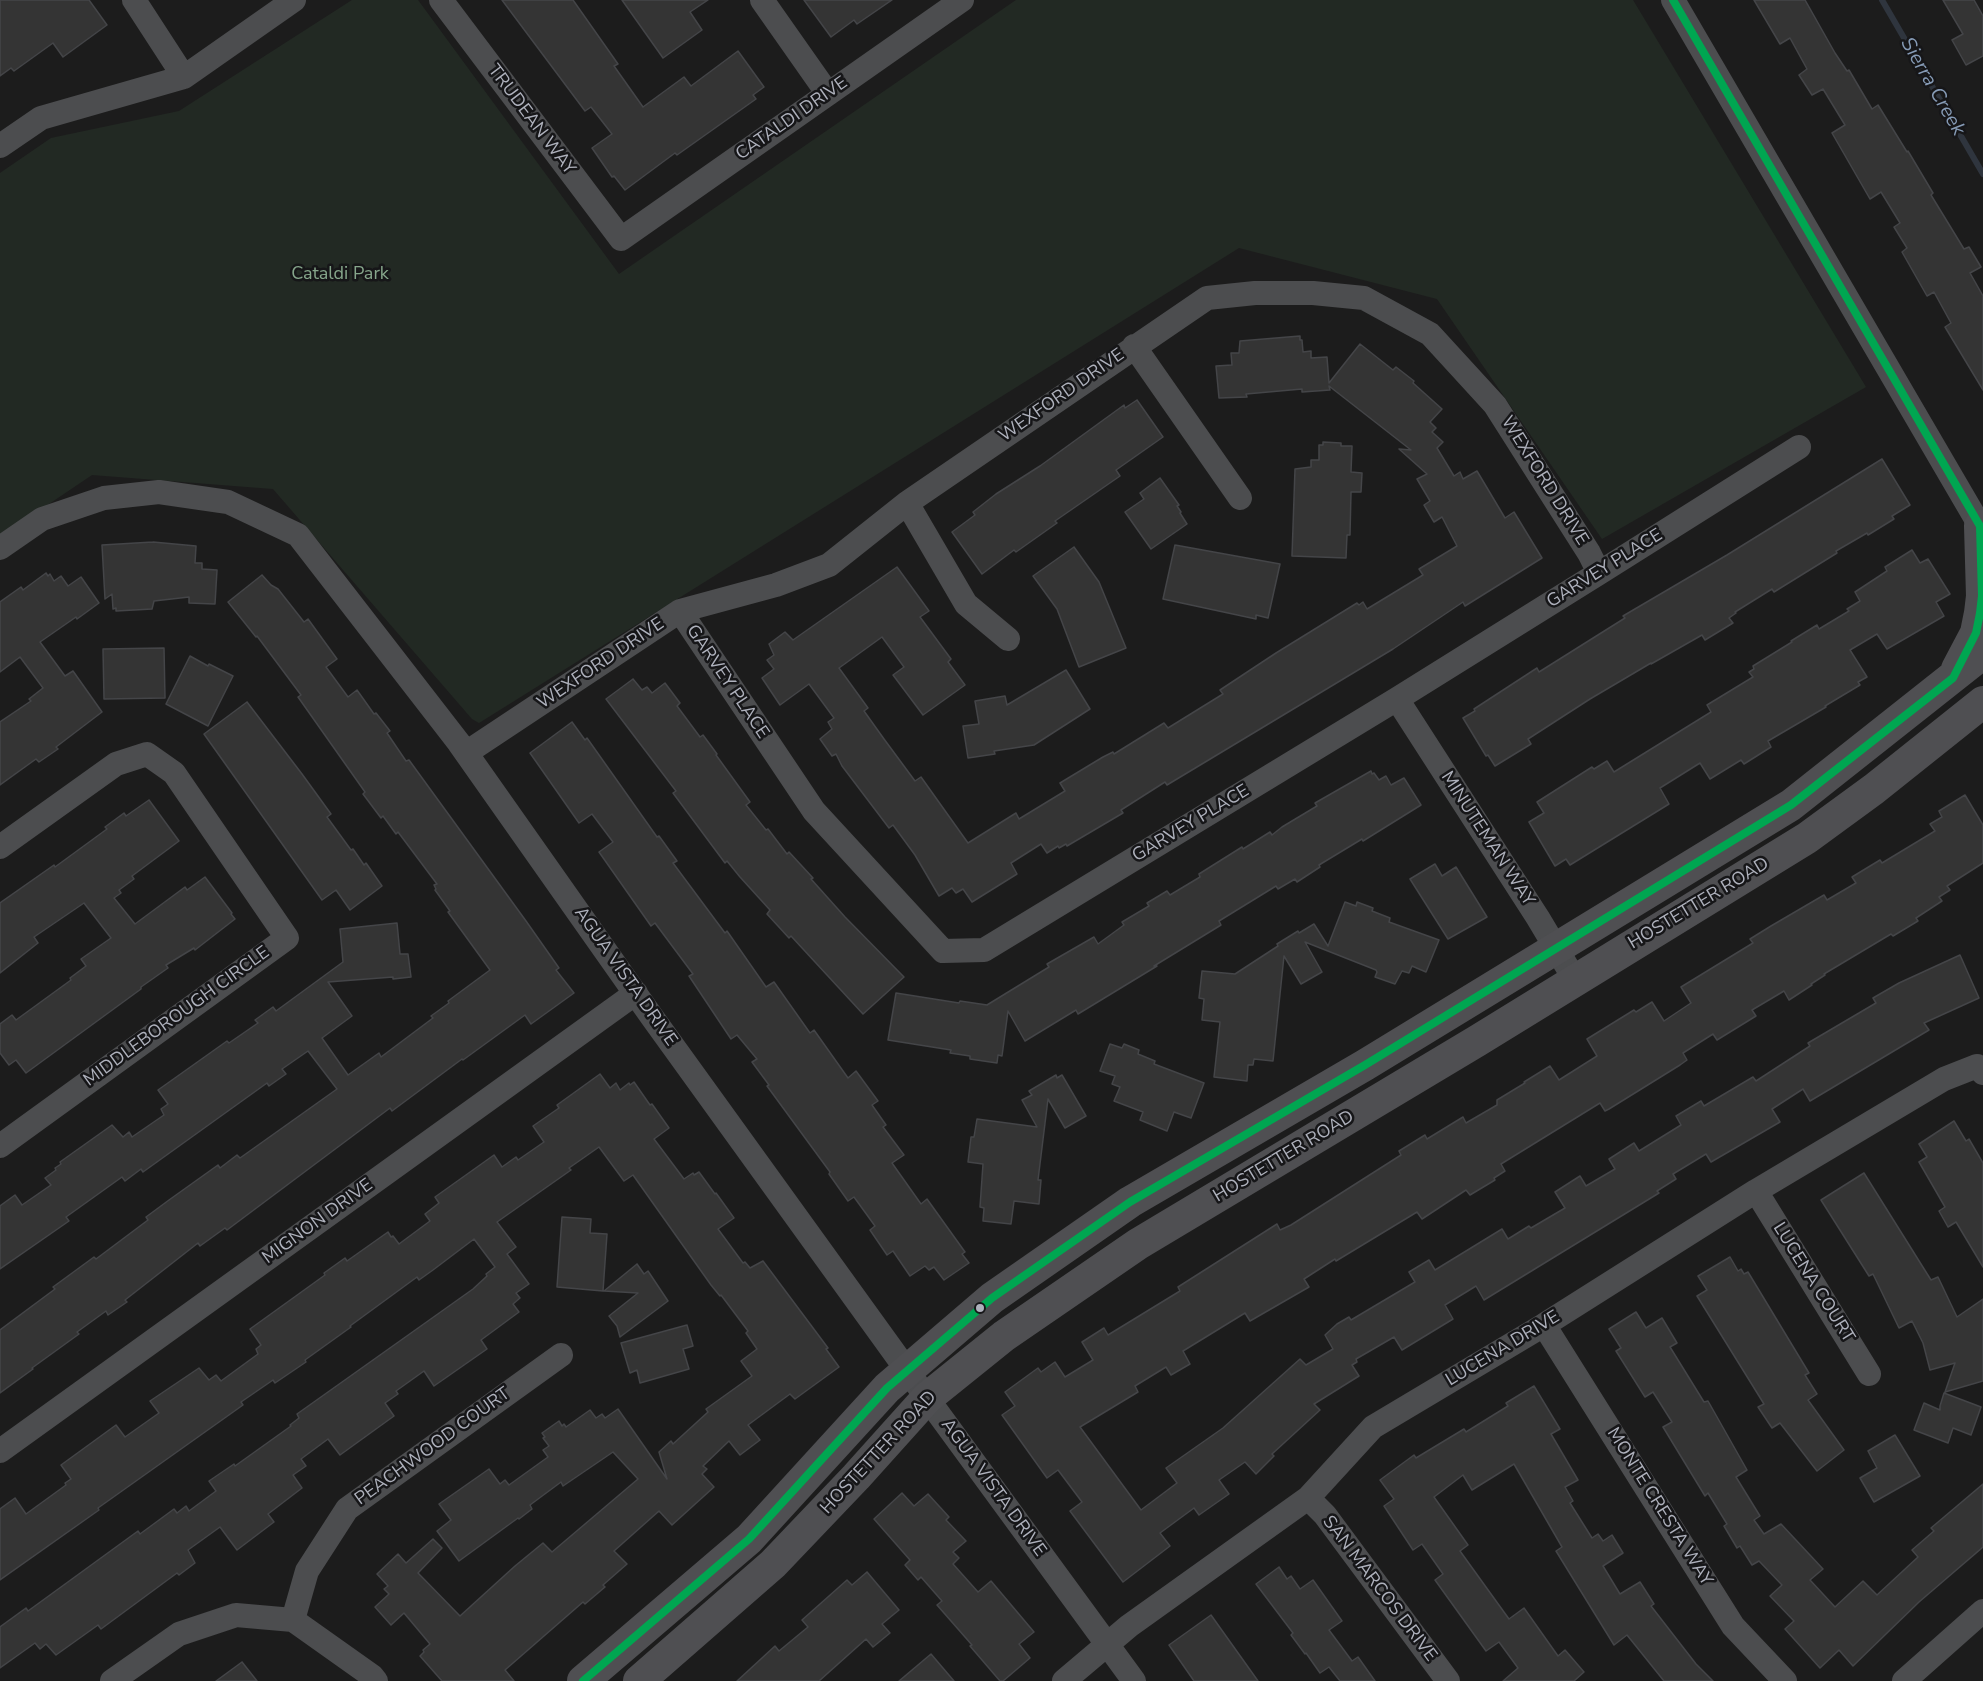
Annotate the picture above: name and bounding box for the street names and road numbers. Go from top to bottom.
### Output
street label: TRUDEAN WAY [483,61,579,179]
street label: CATALDI DRIVE [732,72,852,166]
street label: WEXFORD DRIVE [995,345,1129,447]
street label: WEXFORD DRIVE [1496,412,1592,550]
street label: GARVEY PLACE [1543,525,1667,613]
street label: WEXFORD DRIVE [534,614,668,714]
street label: GARVEY PLACE [681,621,773,743]
street label: MINUTEMAN WAY [1436,768,1538,910]
street label: GARVEY PLACE [1129,781,1253,867]
street label: HOSTETTER ROAD [1625,853,1773,955]
street label: AGUA VISTA DRIVE [569,903,681,1051]
street label: MIDDLEBOROUGH CIRCLE [80,942,274,1092]
street label: HOSTETTER ROAD [1210,1106,1358,1208]
street label: MIGNON DRIVE [259,1175,377,1269]
street label: LUCENA COURT [1767,1219,1859,1347]
street label: LUCENA DRIVE [1442,1307,1564,1391]
street label: PEACHWOOD COURT [351,1383,515,1511]
street label: HOSTETTER ROAD [816,1387,942,1519]
street label: AGUA VISTA DRIVE [936,1415,1050,1561]
street label: MONTE CRESTA WAY [1601,1424,1717,1590]
street label: SAN MARCOS DRIVE [1317,1512,1441,1666]

